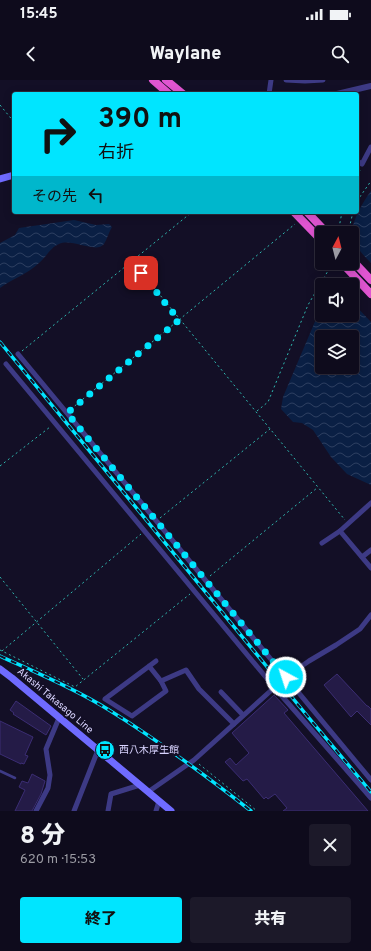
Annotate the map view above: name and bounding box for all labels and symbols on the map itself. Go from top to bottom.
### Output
north arrow [315,226,359,270]
pin [124,256,158,290]
position arrow [265,656,307,698]
street label: Akashi Takasago Line [14,665,96,737]
bus stop icon: 西八木厚生館 [94,739,116,761]
place label: 西八木厚生館 [119,744,179,757]

